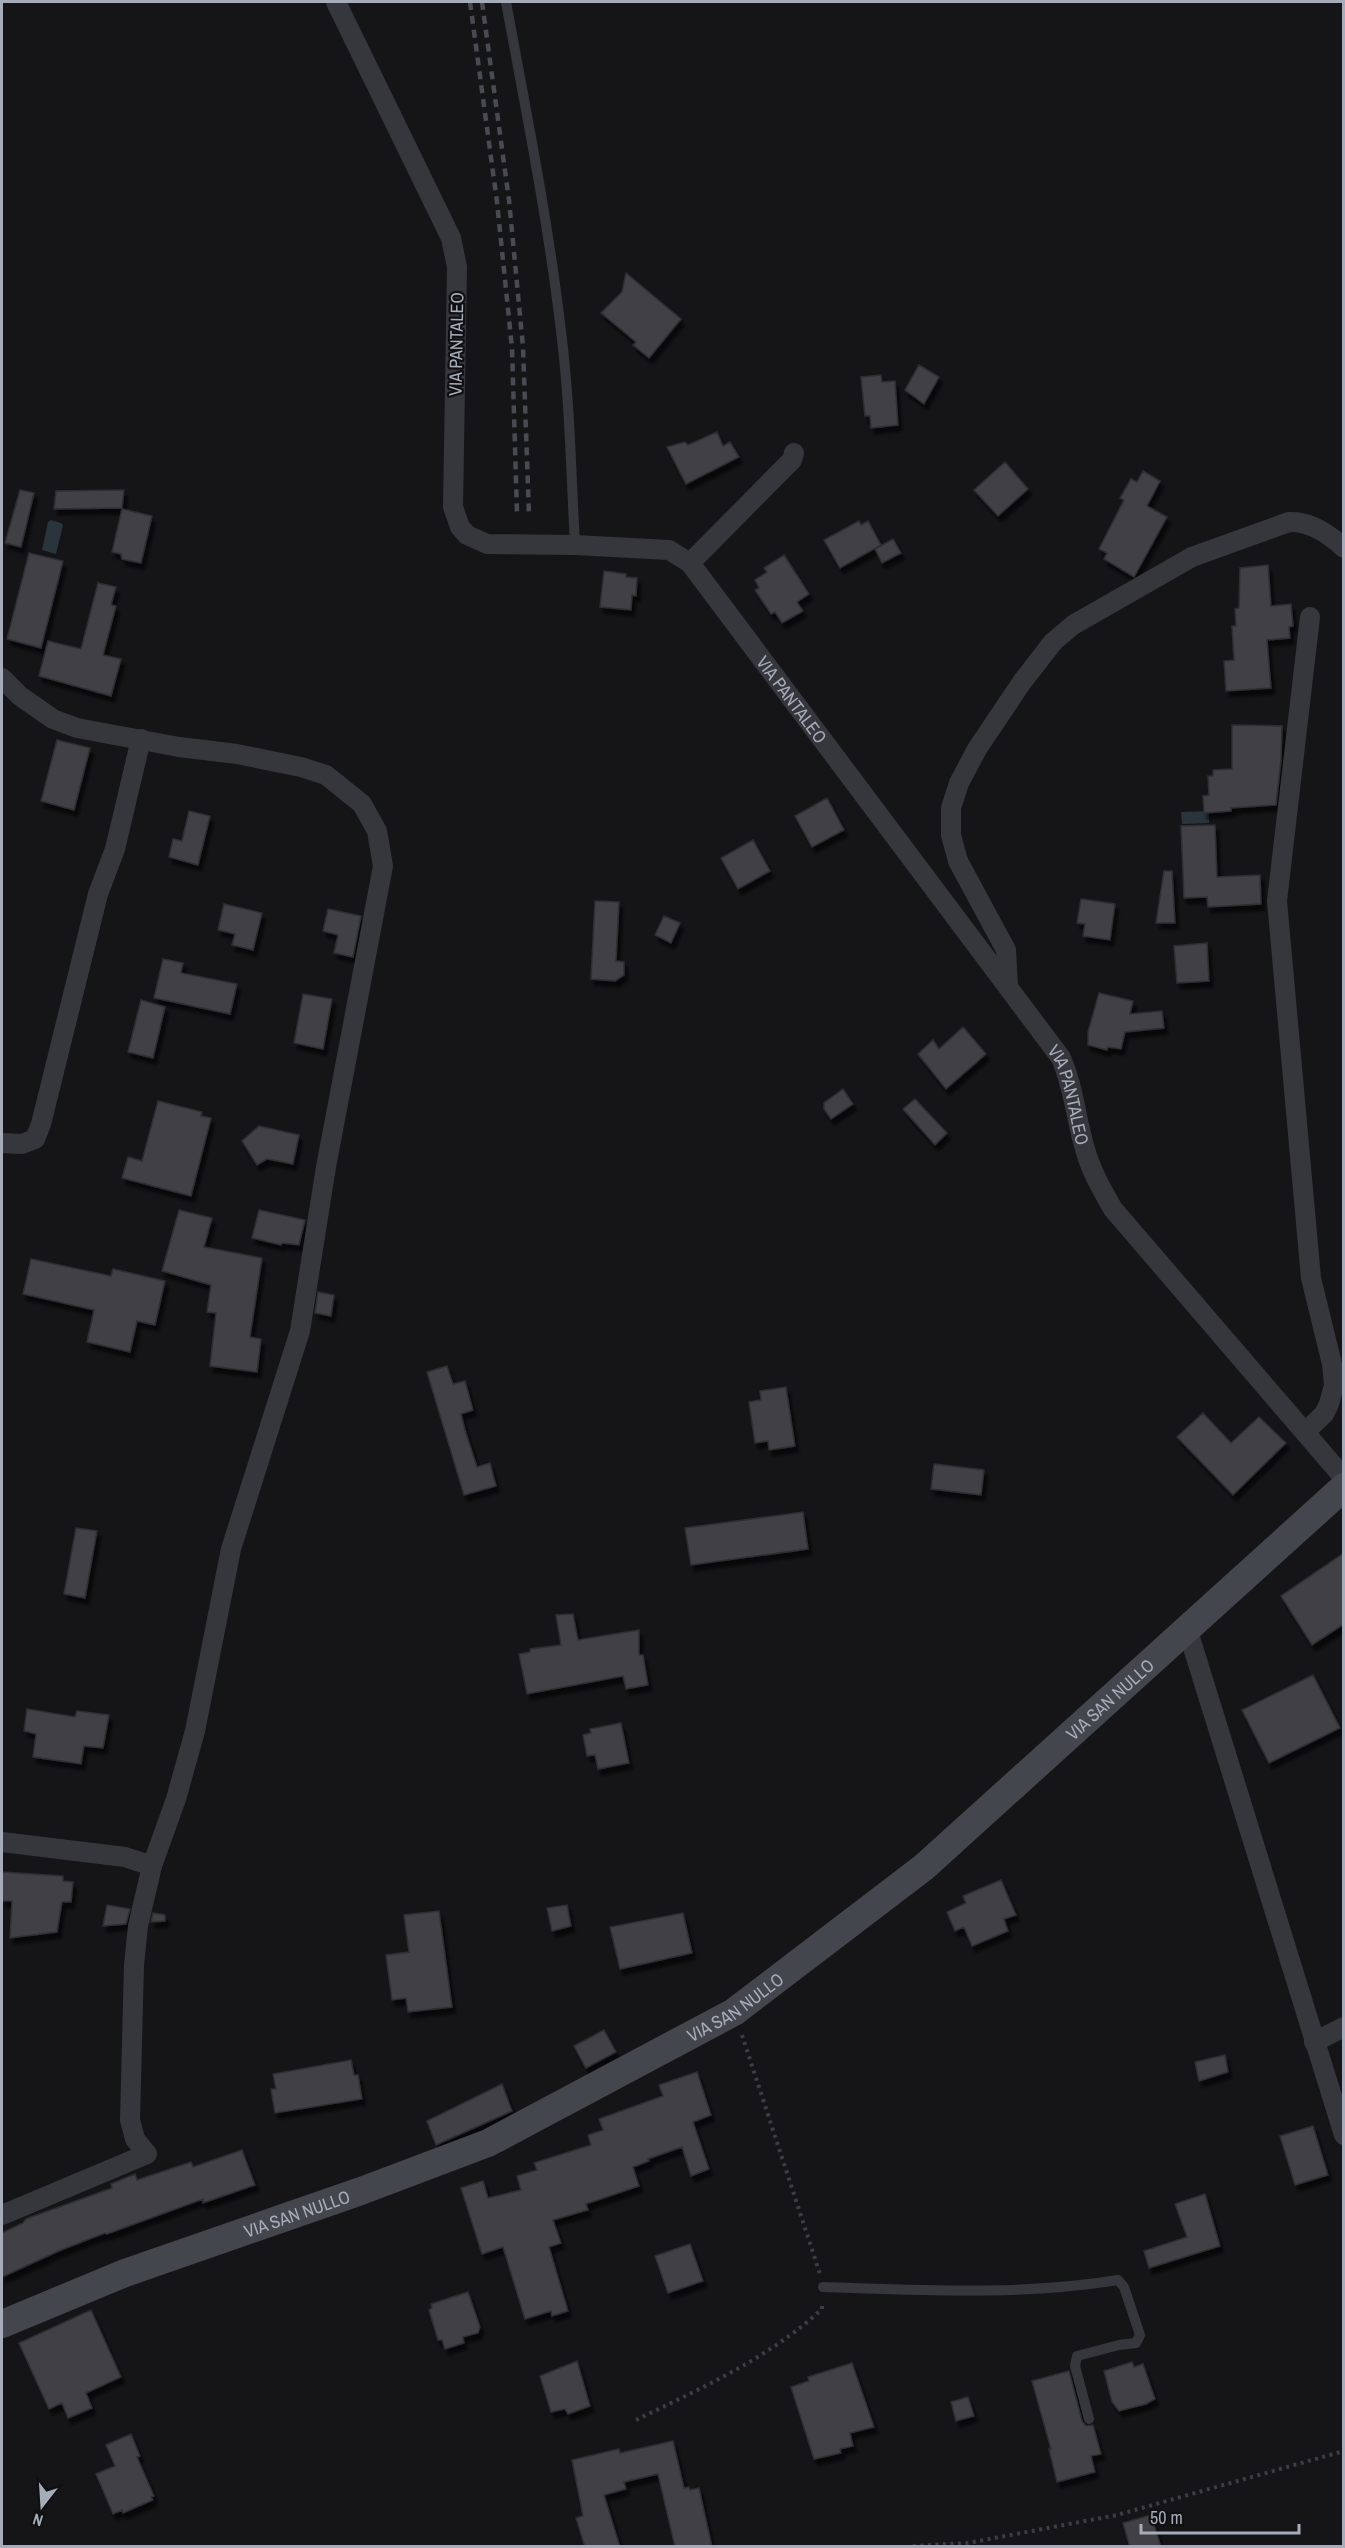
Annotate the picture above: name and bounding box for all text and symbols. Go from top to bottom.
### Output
street label: VIA PANTALEO [443,292,469,396]
street label: VIA PANTALEO [751,650,833,748]
street label: VIA PANTALEO [1042,1039,1096,1148]
street label: VIA SAN NULLO [1060,1652,1159,1745]
street label: VIA SAN NULLO [682,1966,788,2047]
street label: VIA SAN NULLO [240,2183,353,2243]
north arrow [12,2476,72,2536]
scale bar [1141,2497,1298,2535]
text: 50 m [1150,2505,1183,2530]
text: N [30,2508,45,2532]

